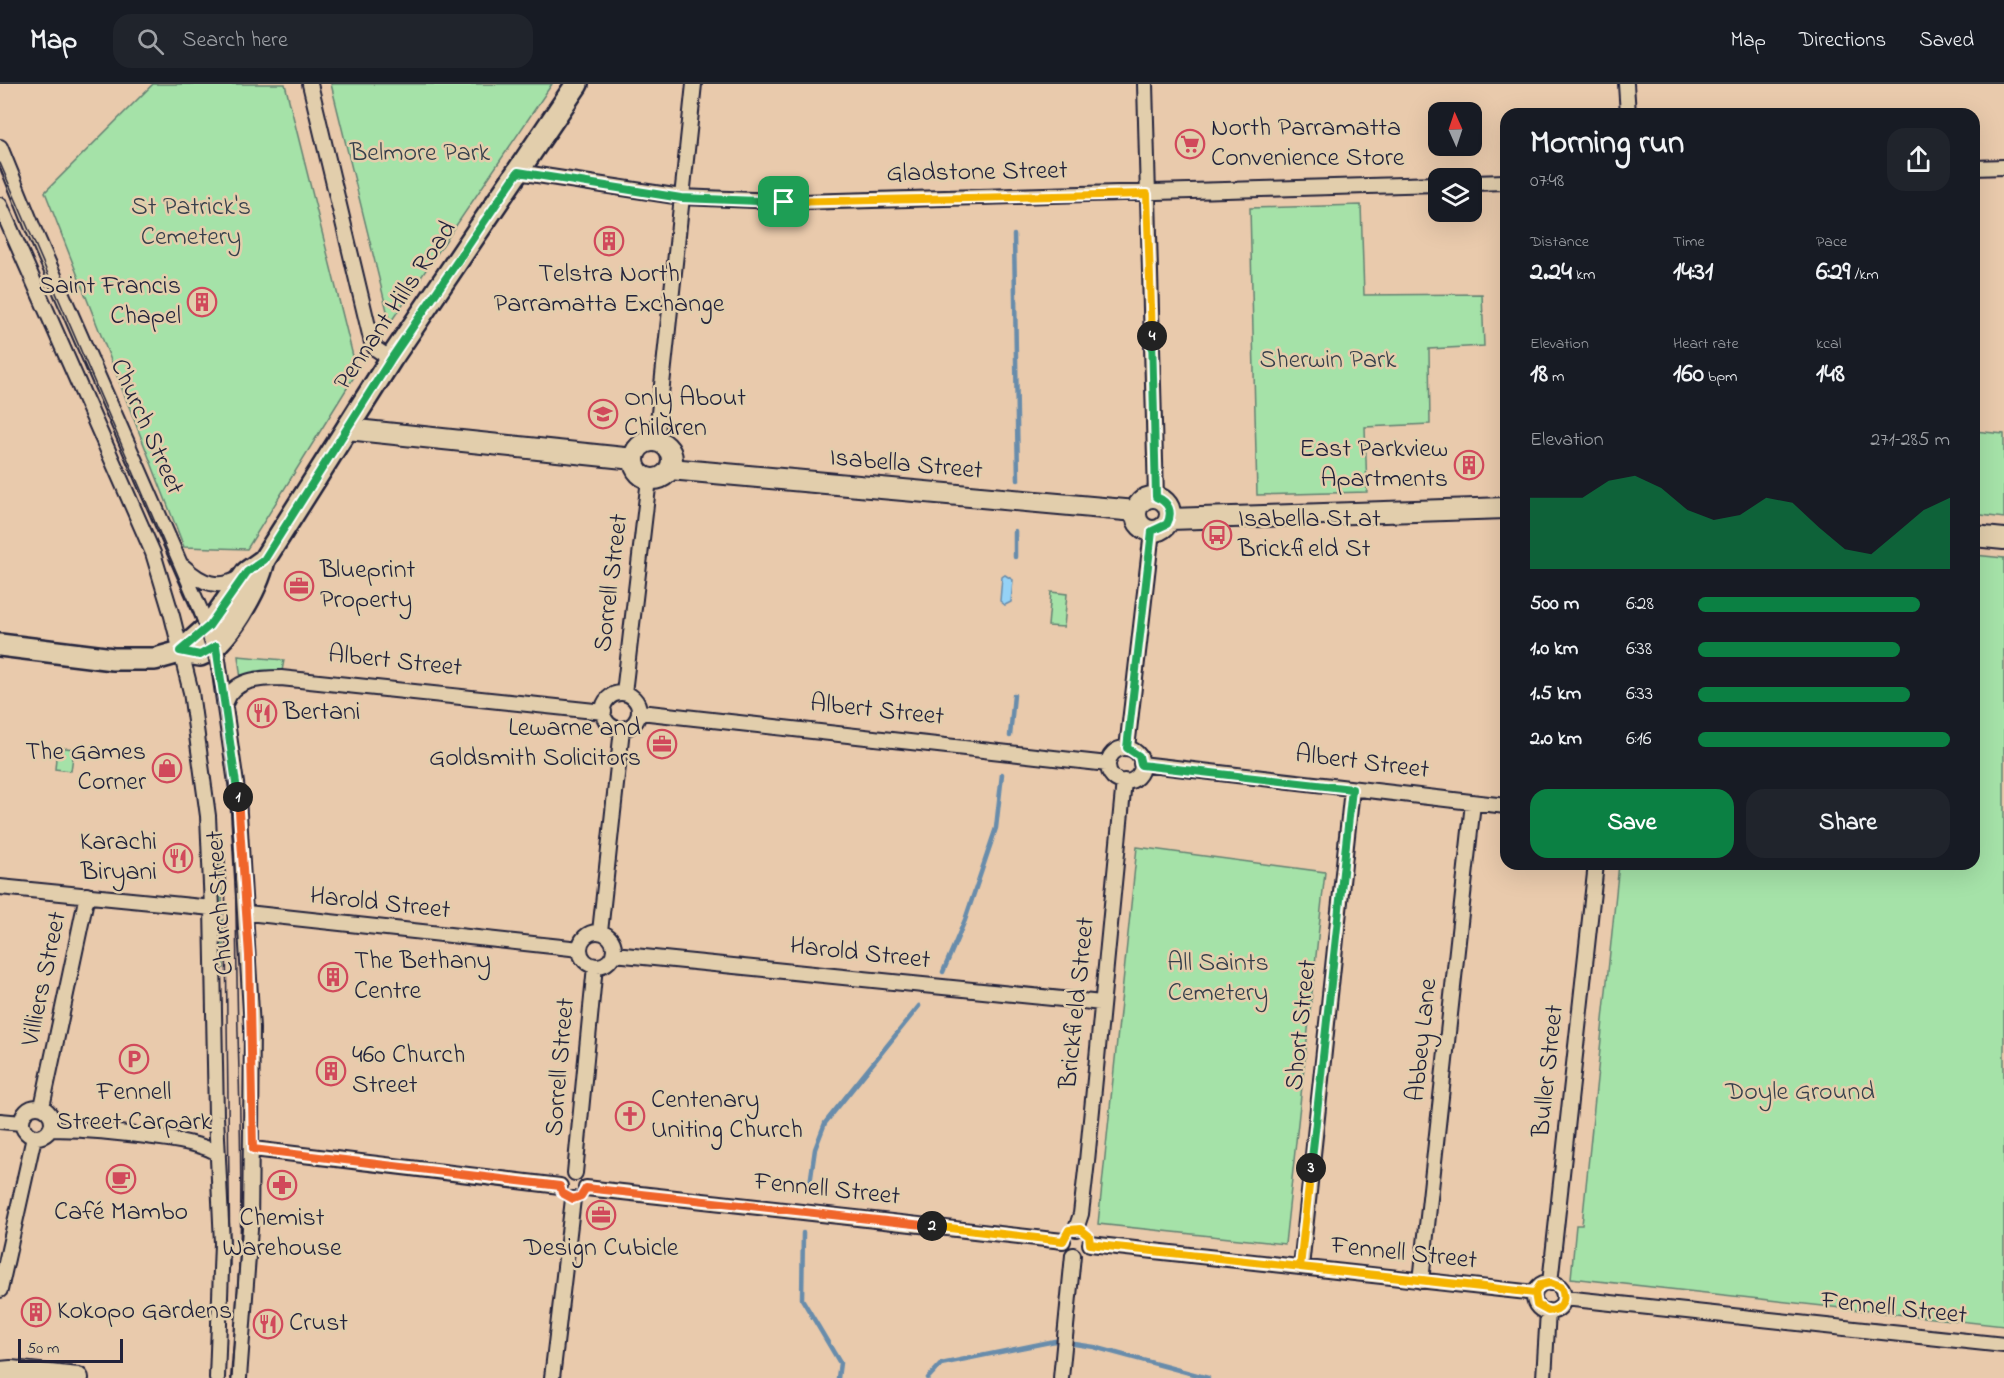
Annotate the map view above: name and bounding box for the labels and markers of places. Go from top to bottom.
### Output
place label: North Parramatta Convenience Store [1211,110,1405,178]
supermarket icon: North Parramatta Convenience Store [1174,128,1206,160]
pin [758,176,809,227]
building icon: Telstra North Parramatta Exchange [593,225,625,257]
place label: Telstra North Parramatta Exchange [494,256,725,324]
place label: Saint Francis Chapel [38,268,181,336]
building icon: Saint Francis Chapel [186,286,218,318]
pin: 4 [1137,321,1167,351]
place label: Only About Children [624,380,746,448]
school or university icon: Only About Children [587,398,619,430]
place label: East Parkview Apartments [1299,431,1448,499]
building icon: East Parkview Apartments [1453,449,1485,481]
place label: Isabella St at Brickfield St [1237,501,1381,569]
bus stop icon: Isabella St at Brickfield St [1201,519,1233,551]
place label: Blueprint Property [319,552,415,620]
office icon: Blueprint Property [283,570,315,602]
place label: Bertani [282,694,360,732]
restaurant icon: Bertani [246,697,278,729]
place label: Lewarne and Goldsmith Solicitors [429,710,641,778]
office icon: Lewarne and Goldsmith Solicitors [646,728,678,760]
place label: The Games Corner [25,734,147,802]
shop icon: The Games Corner [151,752,183,784]
pin: 1 [223,782,253,812]
place label: Karachi Biryani [80,824,157,892]
restaurant icon: Karachi Biryani [162,842,194,874]
place label: The Bethany Centre [354,943,491,1011]
building icon: The Bethany Centre [317,961,349,993]
place label: 460 Church Street [352,1037,465,1105]
parking icon: Fennell Street Carpark [118,1043,150,1075]
building icon: 460 Church Street [315,1055,347,1087]
place label: Fennell Street Carpark [56,1074,213,1142]
place label: Centenary Uniting Church [651,1082,803,1150]
church icon: Centenary Uniting Church [614,1100,646,1132]
pin: 3 [1296,1153,1326,1183]
cafe icon: Café Mambo [105,1163,137,1195]
pharmacy icon: Chemist Warehouse [266,1169,298,1201]
place label: Café Mambo [54,1194,188,1232]
office icon: Design Cubicle [585,1199,617,1231]
place label: Chemist Warehouse [222,1200,342,1268]
pin: 2 [917,1211,947,1241]
place label: Design Cubicle [523,1230,679,1268]
place label: Kokopo Gardens [57,1293,232,1331]
building icon: Kokopo Gardens [20,1296,52,1328]
place label: Crust [289,1305,348,1343]
restaurant icon: Crust [252,1308,284,1340]

